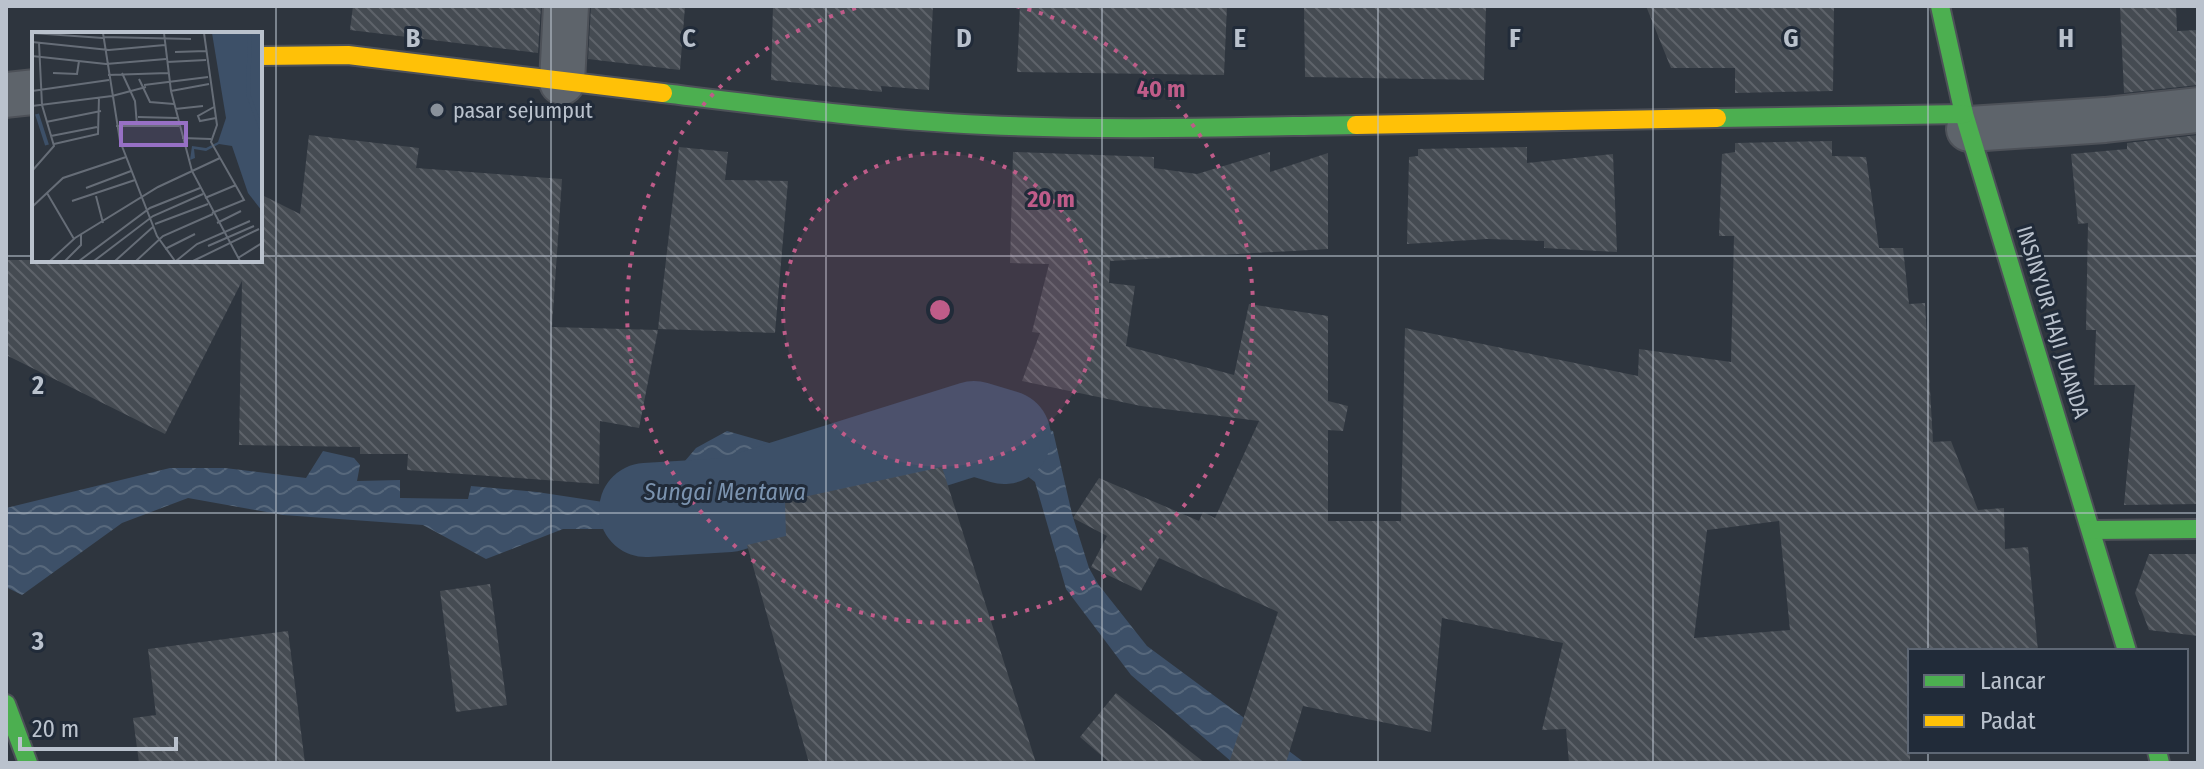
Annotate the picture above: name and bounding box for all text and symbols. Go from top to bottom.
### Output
text: B [406,23,421,54]
text: C [682,23,696,54]
text: D [956,23,972,54]
text: E [1234,23,1246,54]
text: F [1509,23,1521,54]
text: G [1783,23,1799,54]
text: H [2058,23,2074,54]
inset map [32,32,262,262]
text: 40 m [1137,75,1185,103]
place label: pasar sejumput [453,97,593,124]
marker: pasar sejumput [428,101,446,119]
text: 20 m [1026,185,1075,213]
street label: INSINYUR HAJI JUANDA [2011,223,2095,422]
centre of rings [926,296,954,324]
text: 2 [31,370,44,401]
water label: Sungai Mentawa [643,478,806,506]
text: 3 [31,626,44,657]
legend [1908,649,2188,753]
text: Lancar [1980,667,2046,695]
scale bar [20,701,176,751]
text: Padat [1980,707,2036,735]
text: 20 m [32,715,79,743]

